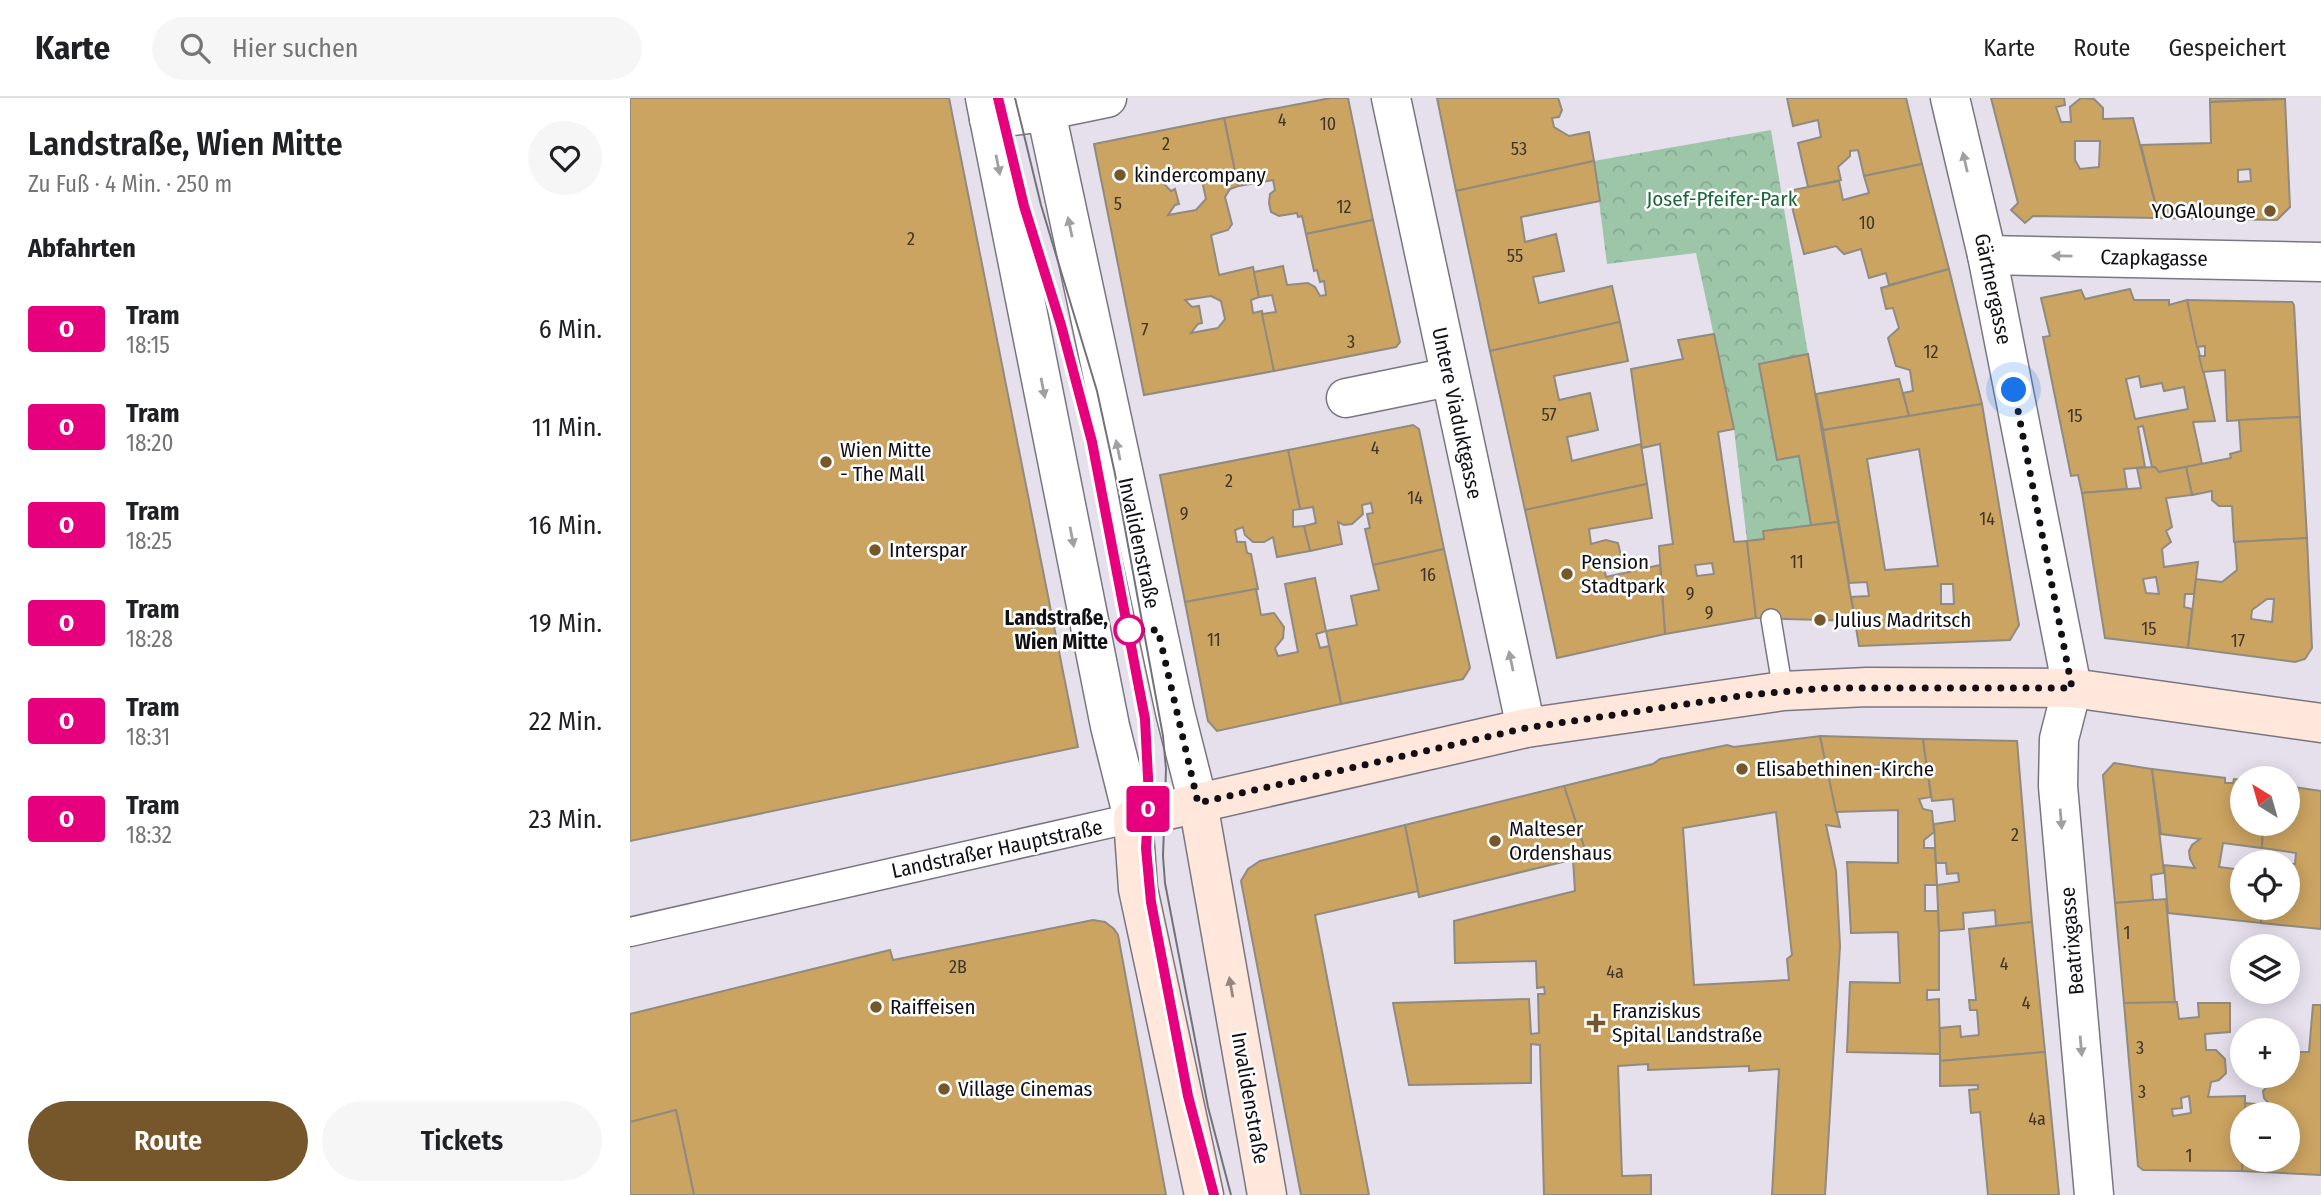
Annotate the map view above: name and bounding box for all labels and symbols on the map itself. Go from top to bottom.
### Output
house number: 4 [1278,109,1287,131]
house number: 10 [1320,113,1336,135]
house number: 2 [1162,133,1170,155]
house number: 53 [1511,138,1527,160]
one-way arrow [1959,151,1970,173]
one-way arrow [992,154,1003,176]
place label: kindercompany [1134,162,1266,188]
marker: kindercompany [1112,167,1128,183]
park label: Josef-Pfeifer-Park [1647,186,1798,212]
house number: 5 [1114,193,1122,215]
house number: 12 [1337,196,1352,218]
place label: YOGAlounge [2151,198,2256,224]
marker: YOGAlounge [2262,203,2278,219]
house number: 10 [1859,212,1875,234]
one-way arrow [1065,216,1076,238]
house number: 2 [907,228,915,250]
street label: Gärtnergasse [1969,231,2017,347]
street label: Czapkagasse [2100,244,2208,272]
house number: 55 [1507,245,1523,267]
one-way arrow [2050,250,2072,262]
house number: 7 [1141,319,1149,341]
street label: Untere Viaduktgasse [1426,325,1488,501]
house number: 3 [1347,331,1355,353]
house number: 12 [1924,341,1939,363]
your location [1996,372,2031,407]
one-way arrow [1037,377,1048,399]
house number: 57 [1541,404,1557,426]
house number: 15 [2067,405,2083,427]
place label: Wien Mitte - The Mall [840,437,931,487]
house number: 4 [1371,437,1380,459]
one-way arrow [1113,439,1124,461]
marker: Wien Mitte - The Mall [818,454,834,470]
house number: 2 [1225,470,1233,492]
street label: Invalidenstraße [1112,475,1166,611]
house number: 14 [1407,487,1423,509]
house number: 9 [1180,503,1188,525]
house number: 14 [1979,508,1995,530]
one-way arrow [1067,526,1078,548]
place label: Interspar [889,537,968,563]
marker: Interspar [867,542,883,558]
place label: Pension Stadtpark [1581,549,1665,599]
house number: 11 [1790,551,1804,573]
house number: 16 [1420,564,1436,586]
marker: Pension Stadtpark [1559,566,1575,582]
house number: 9 [1686,583,1694,605]
house number: 9 [1705,602,1713,624]
place label: Landstraße, Wien Mitte [1005,605,1108,655]
place label: Julius Madritsch [1834,607,1971,633]
marker: Julius Madritsch [1812,612,1828,628]
marker: Landstraße, Wien Mitte [1114,615,1144,645]
house number: 15 [2141,618,2157,640]
house number: 11 [1207,629,1221,651]
house number: 17 [2231,630,2245,652]
one-way arrow [1505,650,1516,672]
place label: Elisabethinen-Kirche [1756,756,1934,782]
marker: Elisabethinen-Kirche [1734,761,1750,777]
north arrow [2230,766,2300,836]
line badge: O [1125,786,1171,832]
one-way arrow [2056,809,2067,831]
street label: Landstraßer Hauptstraße [889,814,1105,884]
place label: Malteser Ordenshaus [1509,816,1612,866]
house number: 2 [2011,824,2019,846]
marker: Malteser Ordenshaus [1487,833,1503,849]
street label: Beatrixgasse [2054,886,2090,996]
house number: 1 [2123,922,2131,944]
house number: 4 [2000,953,2009,975]
house number: 2B [949,956,967,978]
house number: 4a [1606,961,1624,983]
one-way arrow [1225,976,1236,998]
house number: 4 [2022,992,2031,1014]
place label: Raiffeisen [890,994,976,1020]
place label: Franziskus Spital Landstraße [1612,998,1762,1048]
marker: Raiffeisen [868,999,884,1015]
marker: Franziskus Spital Landstraße [1586,1013,1606,1033]
street label: Invalidenstraße [1226,1030,1274,1166]
one-way arrow [2076,1035,2087,1057]
house number: 3 [2136,1037,2144,1059]
place label: Village Cinemas [958,1076,1093,1102]
marker: Village Cinemas [936,1081,952,1097]
house number: 3 [2138,1081,2146,1103]
house number: 4a [2028,1108,2046,1130]
house number: 1 [2185,1145,2193,1167]

